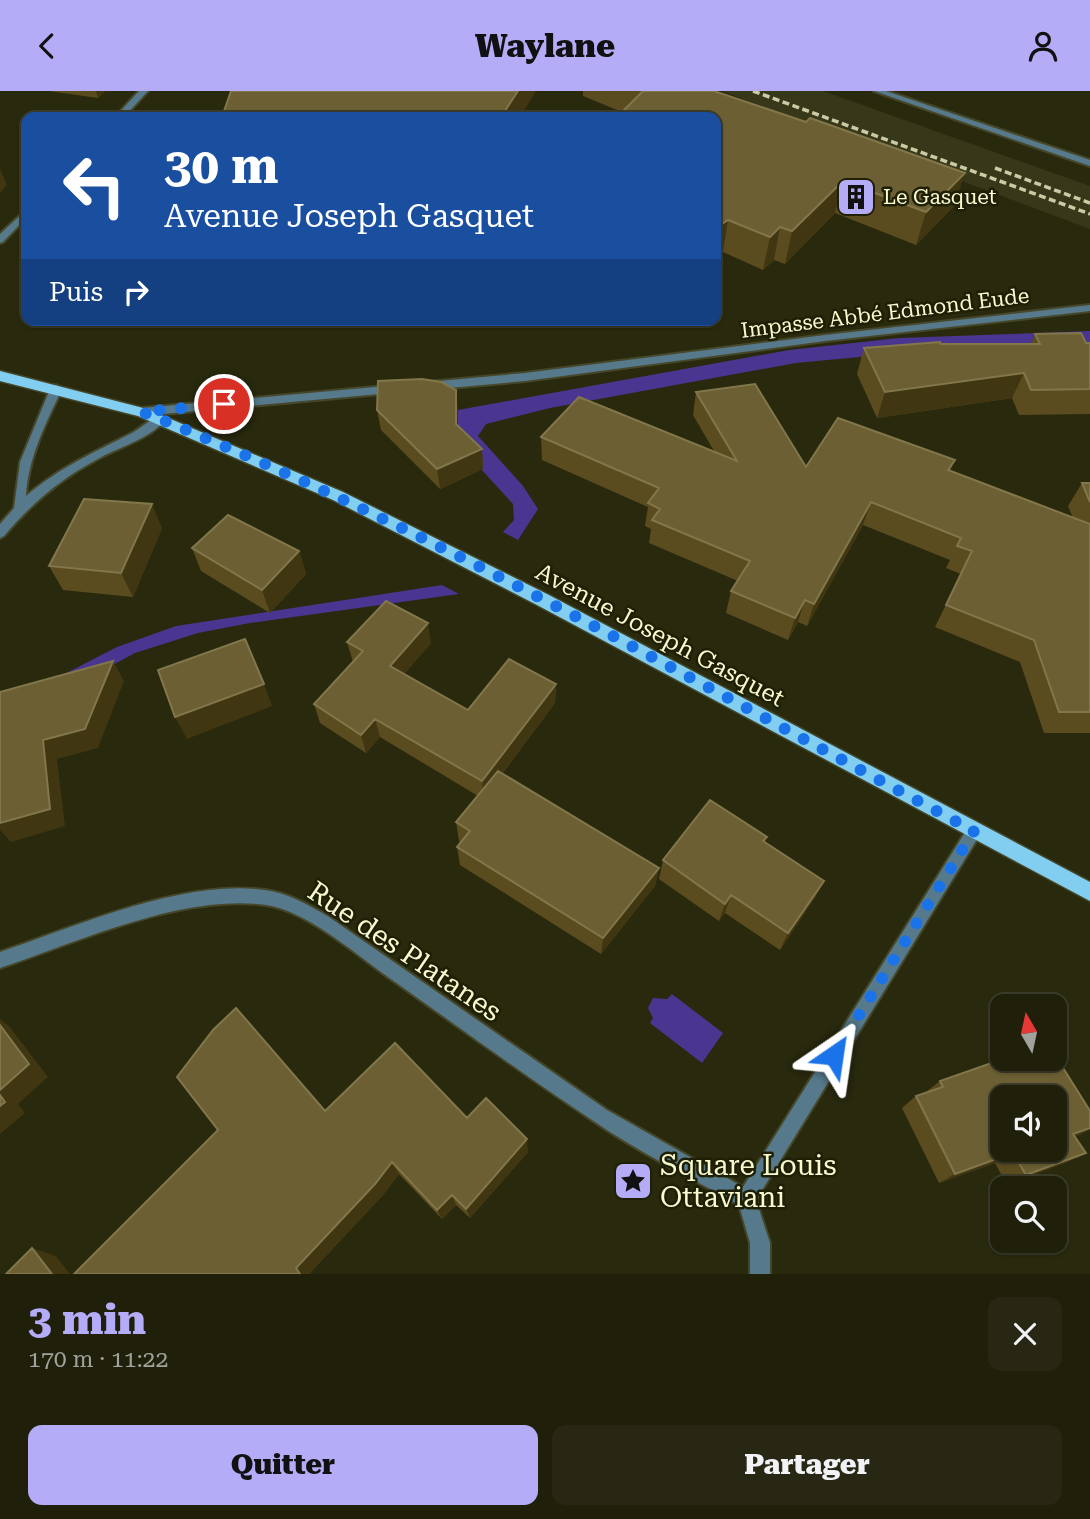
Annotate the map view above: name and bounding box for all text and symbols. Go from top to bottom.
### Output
icon: back [28,27,66,65]
text: Waylane [475,27,615,65]
icon: person [1024,27,1062,65]
text: 30 m [164,138,279,195]
icon: left [49,140,140,231]
building icon: Le Gasquet [835,176,877,218]
place label: Le Gasquet [883,185,997,209]
text: Avenue Joseph Gasquet [164,197,534,235]
icon: right [117,273,155,311]
text: Puis [49,277,103,307]
street label: Impasse Abbé Edmond Eude [739,283,1031,343]
pin [194,374,254,434]
icon: arrive [205,385,243,423]
street label: Avenue Joseph Gasquet [531,558,789,713]
street label: Rue des Platanes [302,875,508,1028]
north arrow [990,994,1068,1071]
map controls [990,994,1067,1253]
position arrow [797,1018,871,1092]
button: sound [990,1085,1067,1162]
place label: Square Louis Ottaviani [660,1149,837,1214]
place icon: Square Louis Ottaviani [612,1160,654,1202]
button: search [990,1176,1067,1253]
text: 3 min [28,1295,146,1344]
button: close [988,1297,1062,1371]
text: 170 m · 11:22 [28,1346,168,1373]
button: Quitter [28,1425,538,1505]
button: Partager [552,1425,1062,1505]

